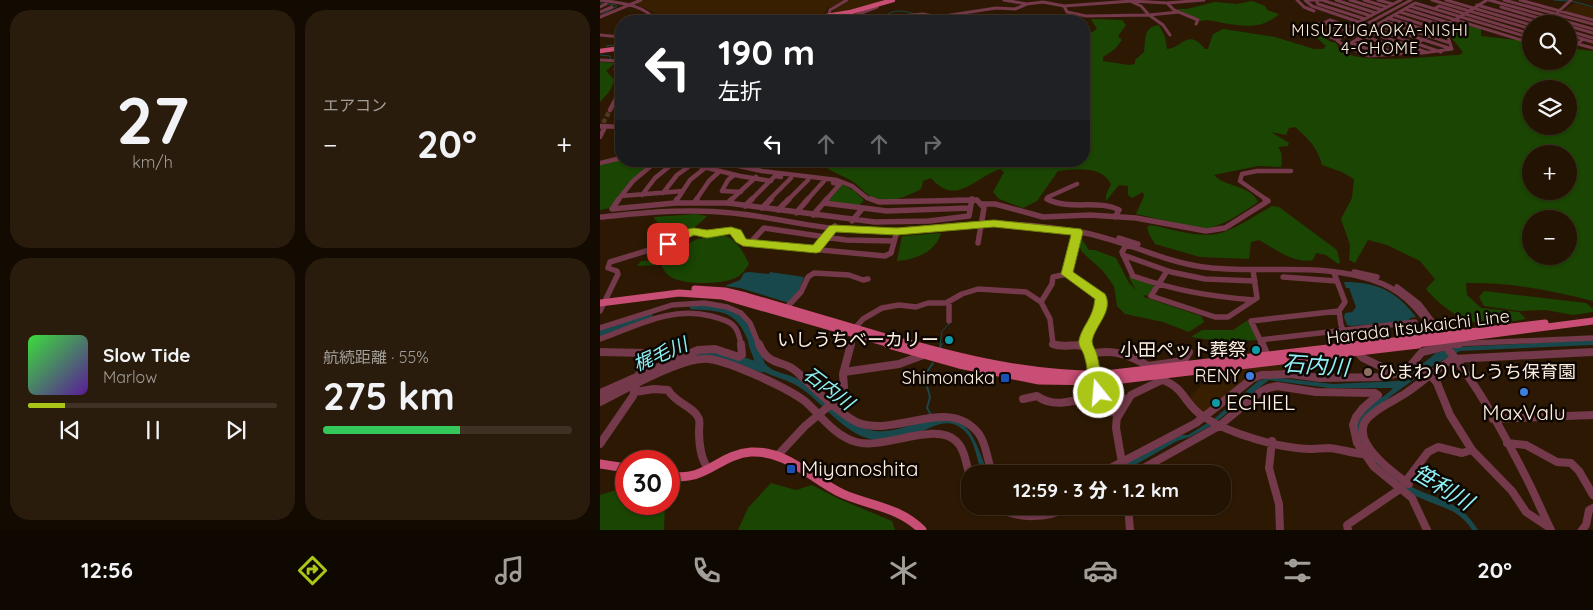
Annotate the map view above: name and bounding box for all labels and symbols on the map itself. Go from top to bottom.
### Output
district label: MISUZUGAOKA-NISHI 4-CHOME [1291,20,1469,58]
pin [647,223,689,265]
street label: Harada Itsukaichi Line [1325,304,1511,349]
place label: いしうちベーカリー [777,328,939,351]
water label: 梶毛川 [629,331,693,376]
marker: いしうちベーカリー [943,334,955,346]
place label: 小田ペット葬祭 [1120,338,1246,361]
marker: 小田ペット葬祭 [1250,344,1262,356]
water label: 石内川 [1282,349,1352,381]
place label: ひまわりいしうち保育園 [1378,360,1576,383]
water label: 石内川 [799,361,861,416]
place label: RENY [1195,364,1240,387]
place label: Shimonaka [902,366,995,389]
position arrow [1072,366,1124,418]
marker: ひまわりいしうち保育園 [1362,366,1374,378]
marker: RENY [1244,370,1256,382]
marker: Shimonaka [999,372,1011,384]
marker: MaxValu [1518,386,1530,398]
place label: ECHIEL [1226,389,1295,415]
marker: ECHIEL [1210,397,1222,409]
place label: MaxValu [1482,399,1566,425]
speed limit sign: 30 [615,450,680,515]
place label: Miyanoshita [801,455,918,481]
water label: 笹利川 [1407,458,1480,517]
marker: Miyanoshita [785,463,797,475]

